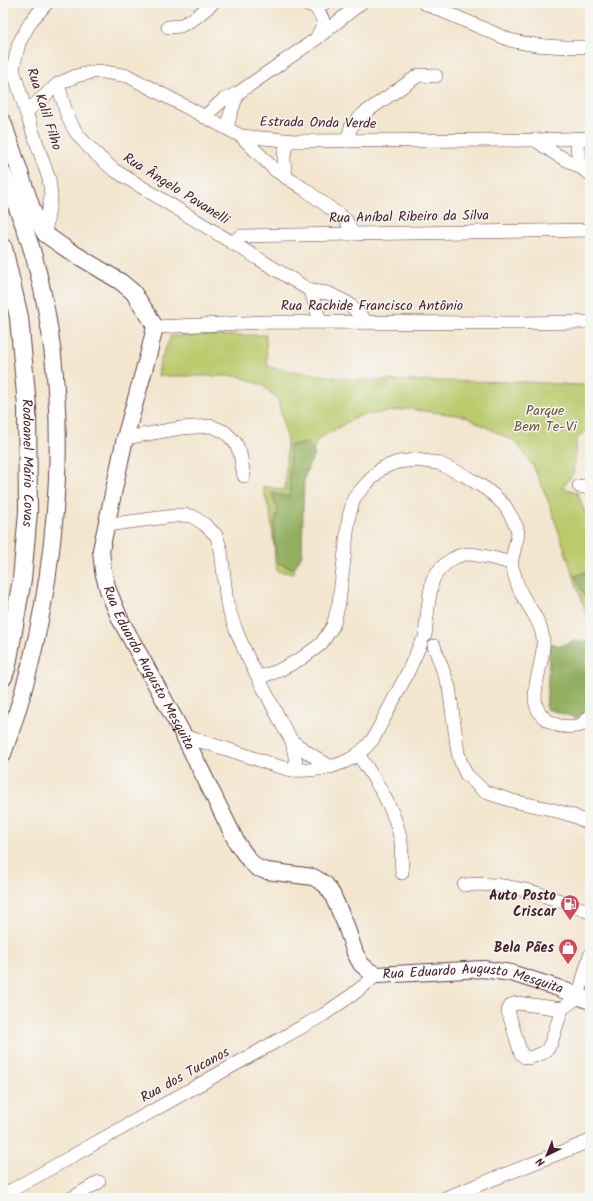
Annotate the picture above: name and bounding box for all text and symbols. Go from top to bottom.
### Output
street label: Rua Kalil Filho [20,65,68,153]
street label: Estrada Onda Verde [259,111,377,135]
street label: Rua Ângelo Pavanelli [118,147,234,231]
street label: Rua Aníbal Ribeiro da Silva [329,205,489,229]
street label: Rua Rachide Francisco Antônio [281,295,463,317]
street label: Rodoanel Mário Covas [15,398,39,528]
park label: Parque Bem Te-Vi [514,400,577,438]
street label: Rua Eduardo Augusto Mesquita [96,582,200,754]
place label: Auto Posto Criscar [489,885,557,923]
fuel station icon: Auto Posto Criscar [559,893,581,921]
place label: Bela Pães [494,937,554,959]
shop icon: Bela Pães [557,937,579,965]
street label: Rua Eduardo Augusto Mesquita [382,958,567,1000]
street label: Rua dos Tucanos [136,1041,234,1109]
north arrow [527,1135,567,1175]
text: N [532,1153,550,1171]

